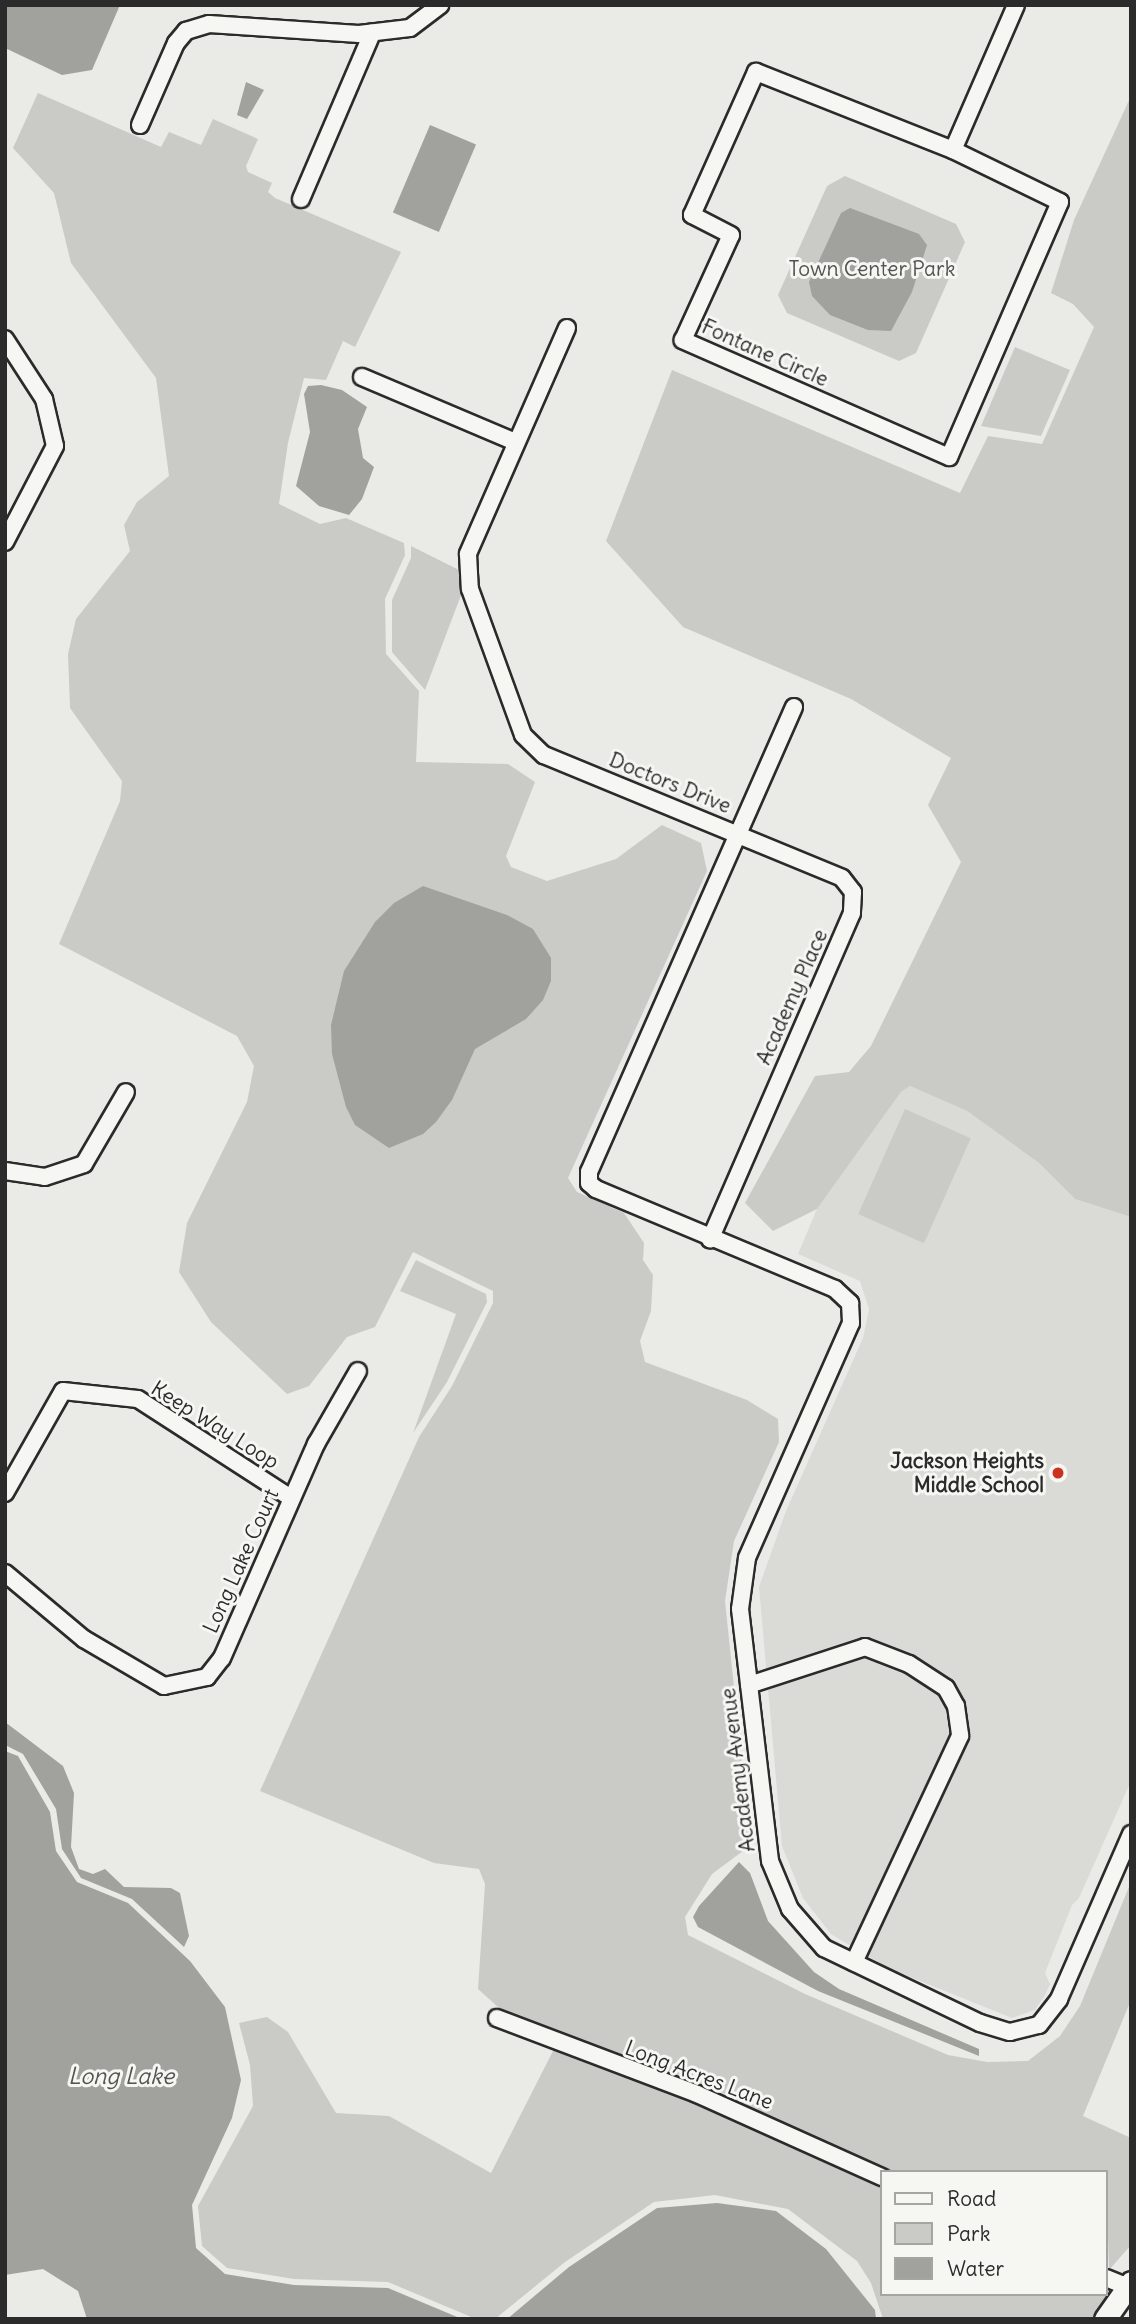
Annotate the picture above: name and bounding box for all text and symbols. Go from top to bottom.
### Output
park label: Town Center Park [789,256,955,282]
street label: Fontane Circle [698,314,832,392]
street label: Doctors Drive [605,747,735,819]
street label: Academy Place [751,925,833,1069]
street label: Keep Way Loop [146,1376,284,1474]
place label: Jackson Heights Middle School [890,1448,1044,1498]
marker: Jackson Heights Middle School [1050,1465,1066,1481]
street label: Long Lake Court [198,1485,284,1637]
street label: Academy Avenue [715,1687,761,1853]
street label: Long Acres Lane [621,2035,777,2115]
water label: Long Lake [68,2062,174,2090]
legend [880,2170,1108,2296]
text: Road [947,2185,996,2212]
text: Park [947,2220,990,2247]
text: Water [947,2255,1004,2282]

